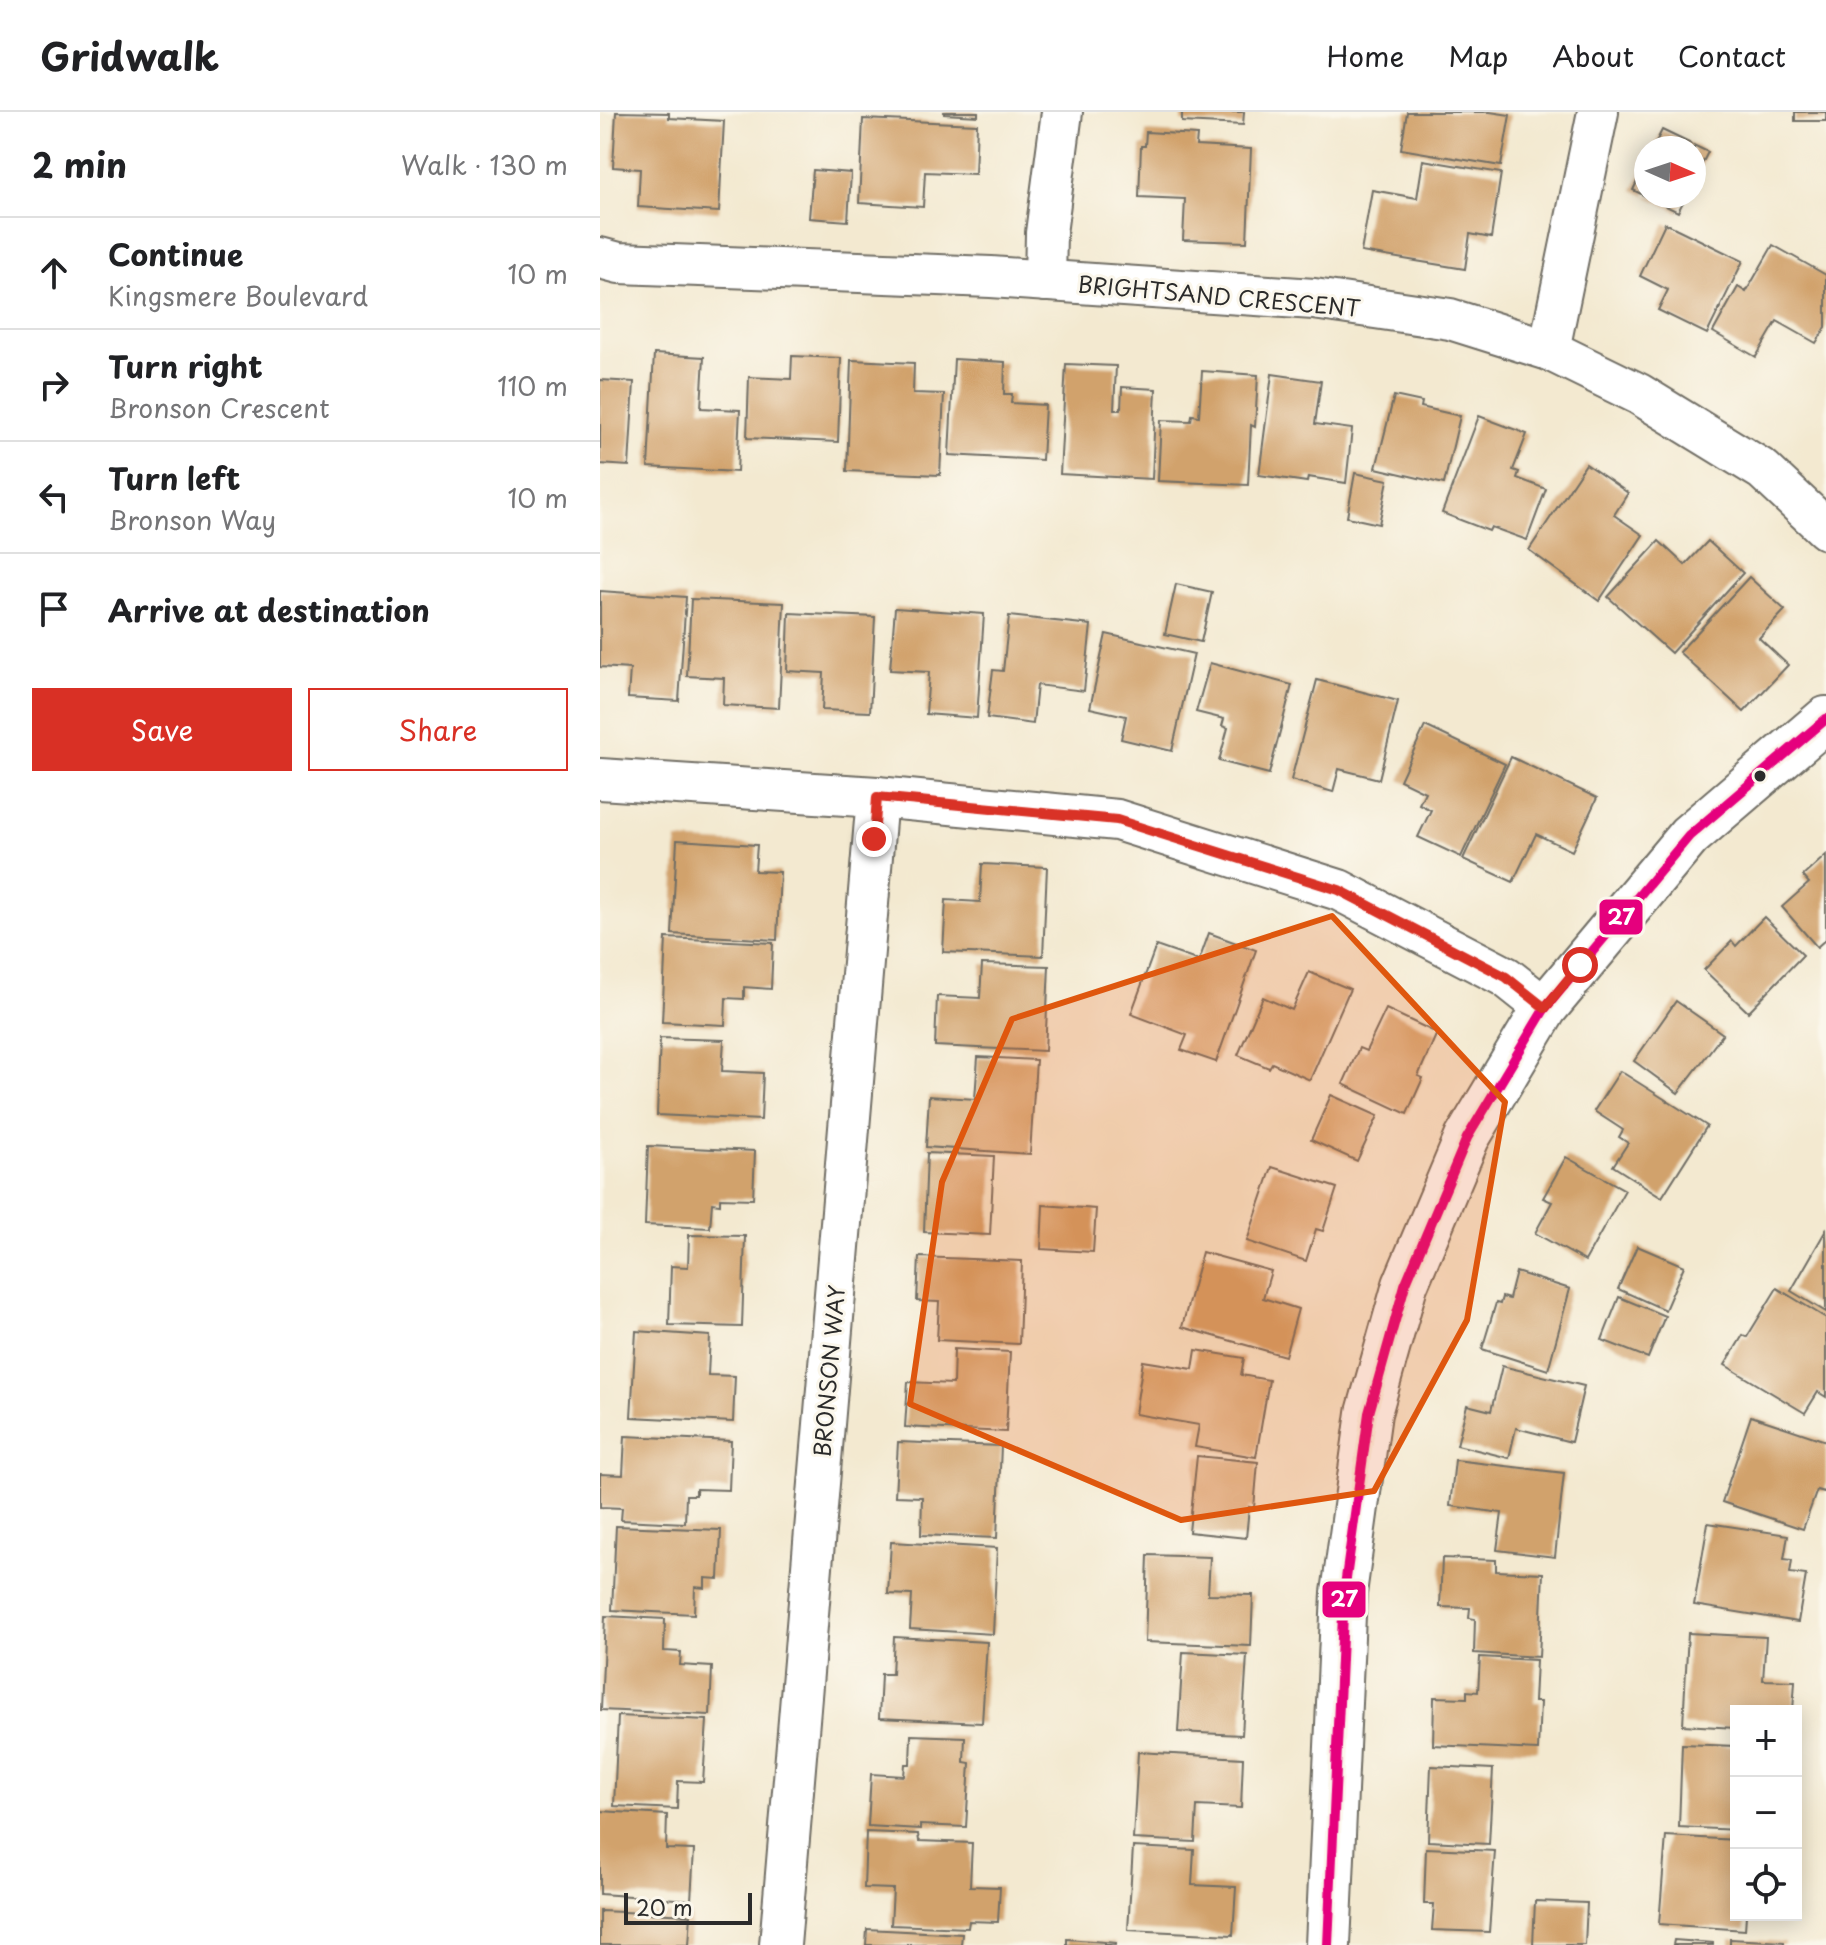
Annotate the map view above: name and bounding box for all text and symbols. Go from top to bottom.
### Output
text: Gridwalk [40,27,219,84]
text: Home [1326,34,1404,77]
text: Map [1448,34,1508,77]
text: About [1552,34,1634,77]
text: Contact [1678,34,1786,77]
north arrow [1634,136,1706,208]
text: 2 min [32,138,127,190]
text: Walk · 130 m [401,145,568,184]
text: Continue [108,231,243,276]
icon: ahead [32,251,76,295]
text: 10 m [507,254,568,293]
street label: BRIGHTSAND CRESCENT [1076,266,1362,324]
text: Kingsmere Boulevard [108,276,368,315]
text: Turn right [108,343,263,388]
icon: right [32,363,76,407]
text: 110 m [497,366,568,405]
text: Bronson Crescent [108,388,330,427]
text: Turn left [108,455,240,500]
icon: left [32,475,76,519]
text: 10 m [507,478,568,517]
text: Bronson Way [108,500,276,539]
icon: arrive [32,587,76,631]
text: Arrive at destination [108,587,430,632]
button: Save [32,688,292,771]
button: Share [308,688,568,771]
unlabelled marker [1752,768,1768,784]
route end [856,821,892,857]
line badge: 27 [1598,898,1644,936]
text: 27 [1607,899,1635,932]
route start [1562,947,1598,983]
street label: BRONSON WAY [804,1283,852,1458]
line badge: 27 [1321,1580,1367,1619]
text: 27 [1330,1581,1358,1614]
map controls [1730,1705,1802,1921]
button: + [1730,1705,1802,1777]
button: − [1730,1777,1802,1849]
button: locate [1730,1849,1802,1921]
scale bar [624,1889,752,1925]
text: 20 m [636,1890,693,1923]

